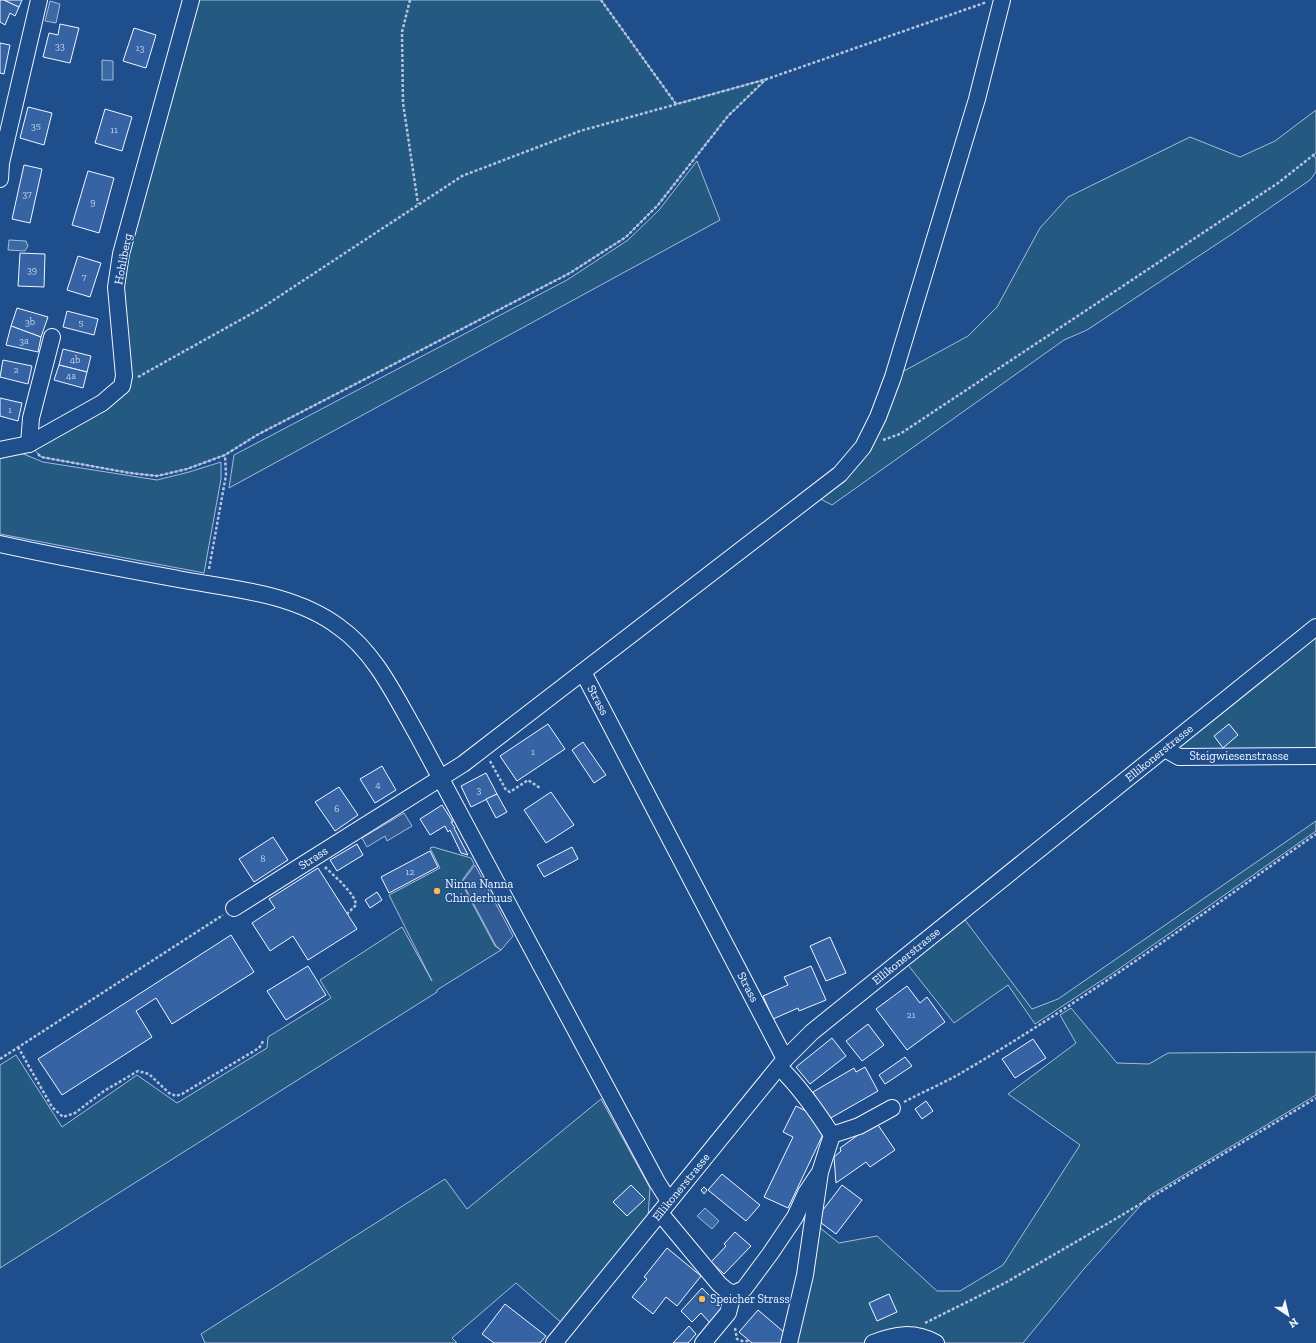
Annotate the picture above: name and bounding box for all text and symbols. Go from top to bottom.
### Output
house number: 33 [55,40,65,52]
house number: 13 [136,42,144,54]
house number: 35 [31,120,41,132]
house number: 11 [110,124,118,136]
house number: 37 [22,188,32,200]
house number: 9 [90,196,96,208]
street label: Hohliberg [111,232,135,286]
house number: 39 [27,264,37,276]
house number: 7 [82,271,87,283]
house number: 3b [25,316,35,328]
house number: 5 [78,317,84,329]
house number: 3a [19,335,29,347]
house number: 4b [70,354,80,366]
house number: 2 [13,364,19,376]
house number: 4a [66,370,76,382]
house number: 1 [8,404,12,416]
street label: Strass [584,682,612,718]
street label: Ellikonerstrasse [1122,721,1196,785]
house number: 1 [531,746,535,758]
street label: Steigwiesenstrasse [1189,749,1289,763]
house number: 4 [375,779,381,791]
house number: 3 [477,784,482,796]
house number: 6 [334,803,340,815]
street label: Strass [296,843,330,873]
house number: 8 [260,853,266,865]
house number: 12 [406,866,415,878]
place label: Ninna Nanna Chinderhuus [445,877,513,905]
marker: Ninna Nanna Chinderhuus [432,886,442,896]
street label: Ellikonerstrasse [869,924,943,988]
street label: Strass [734,969,762,1005]
house number: 21 [907,1009,916,1021]
street label: Ellikonerstrasse [649,1150,713,1224]
place label: Speicher Strass [710,1292,790,1306]
marker: Speicher Strass [697,1294,707,1304]
north arrow [1268,1295,1308,1335]
text: N [1286,1315,1301,1331]

